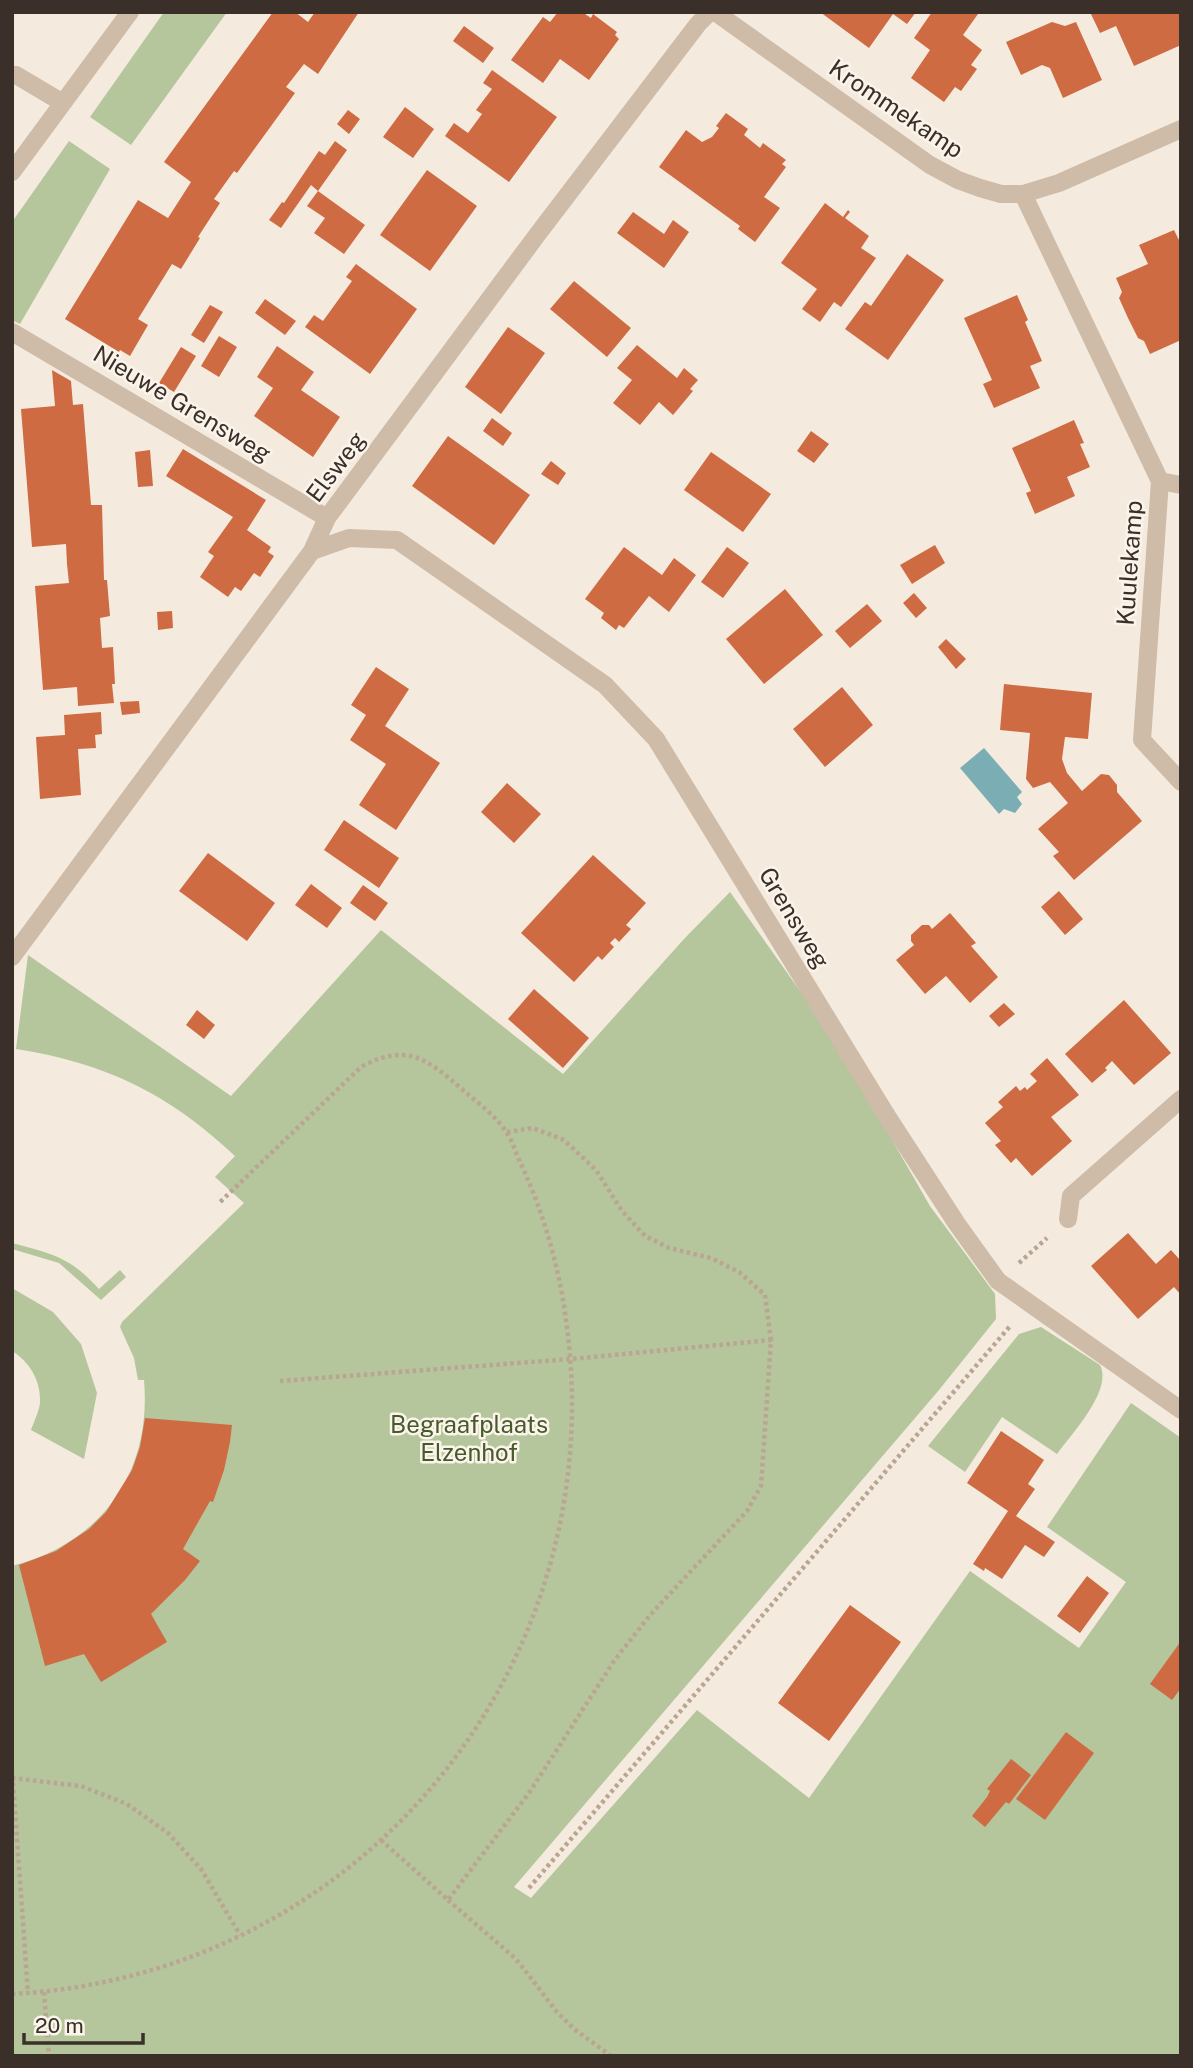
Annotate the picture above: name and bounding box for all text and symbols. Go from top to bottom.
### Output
street label: Krommekamp [824,53,969,163]
street label: Nieuwe Grensweg [89,339,276,467]
street label: Elsweg [300,426,371,507]
street label: Kuulekamp [1111,499,1147,626]
street label: Grensweg [754,862,836,973]
park label: Begraafplaats Elzenhof [390,1410,548,1466]
scale bar [24,2002,144,2046]
text: 20 m [35,2013,84,2038]

